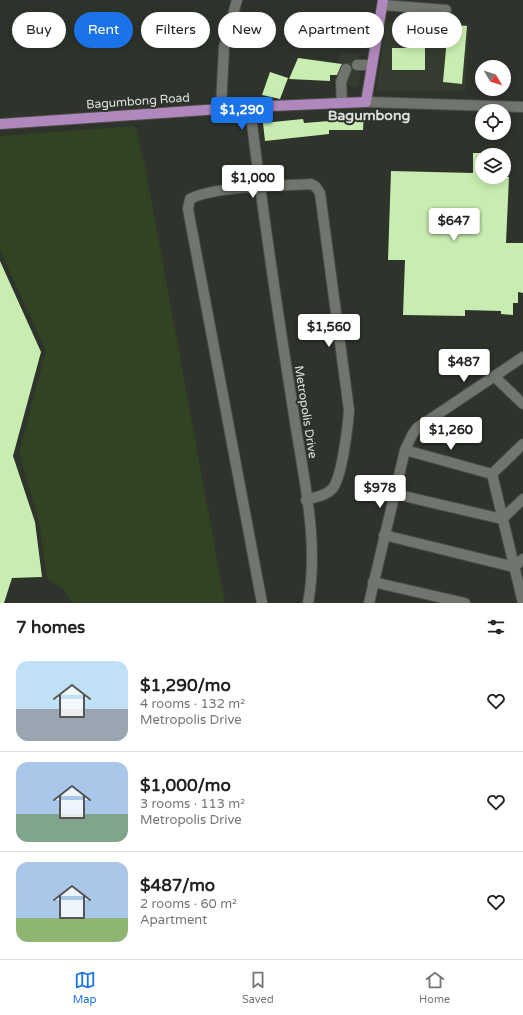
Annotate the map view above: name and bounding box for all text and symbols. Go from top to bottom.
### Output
chip: Buy [12,12,66,48]
chip: Rent [74,12,133,48]
chip: Filters [141,12,210,48]
chip: New [218,12,276,48]
chip: Apartment [284,12,384,48]
chip: House [392,12,462,48]
north arrow [475,60,511,96]
map controls [475,60,511,184]
street label: Bagumbong Road [86,90,190,112]
pin: $1,290 [209,97,275,131]
text: $1,290 [220,102,264,118]
button: locate [475,104,511,140]
district label: Bagumbong [328,107,410,124]
button: layers [475,148,511,184]
pin: $1,000 [220,165,286,199]
text: $1,000 [231,170,275,186]
pin: $647 [430,208,478,242]
text: $647 [438,213,470,229]
pin: $1,560 [296,314,362,348]
text: $1,560 [307,319,351,335]
pin: $487 [440,349,488,383]
text: $487 [448,354,480,370]
street label: Metropolis Drive [292,365,320,460]
pin: $1,260 [418,417,484,451]
text: $1,260 [429,422,473,438]
pin: $978 [356,475,404,509]
text: $978 [364,480,396,496]
icon: filters [485,616,507,638]
text: 7 homes [16,617,85,638]
text: $1,290/mo [140,675,231,696]
icon: home [48,677,96,725]
icon: heart [485,690,507,712]
text: 4 rooms · 132 m² [140,696,245,712]
text: Metropolis Drive [140,712,242,728]
text: $1,000/mo [140,775,231,796]
icon: home [48,778,96,826]
icon: heart [485,791,507,813]
text: 3 rooms · 113 m² [140,796,245,812]
text: Metropolis Drive [140,812,242,828]
text: $487/mo [140,875,215,896]
icon: home [48,878,96,926]
icon: heart [485,891,507,913]
text: 2 rooms · 60 m² [140,896,237,912]
text: Apartment [140,912,207,928]
tab: Map [73,969,96,1006]
tab: Saved [242,969,274,1006]
tab: Home [419,969,450,1006]

